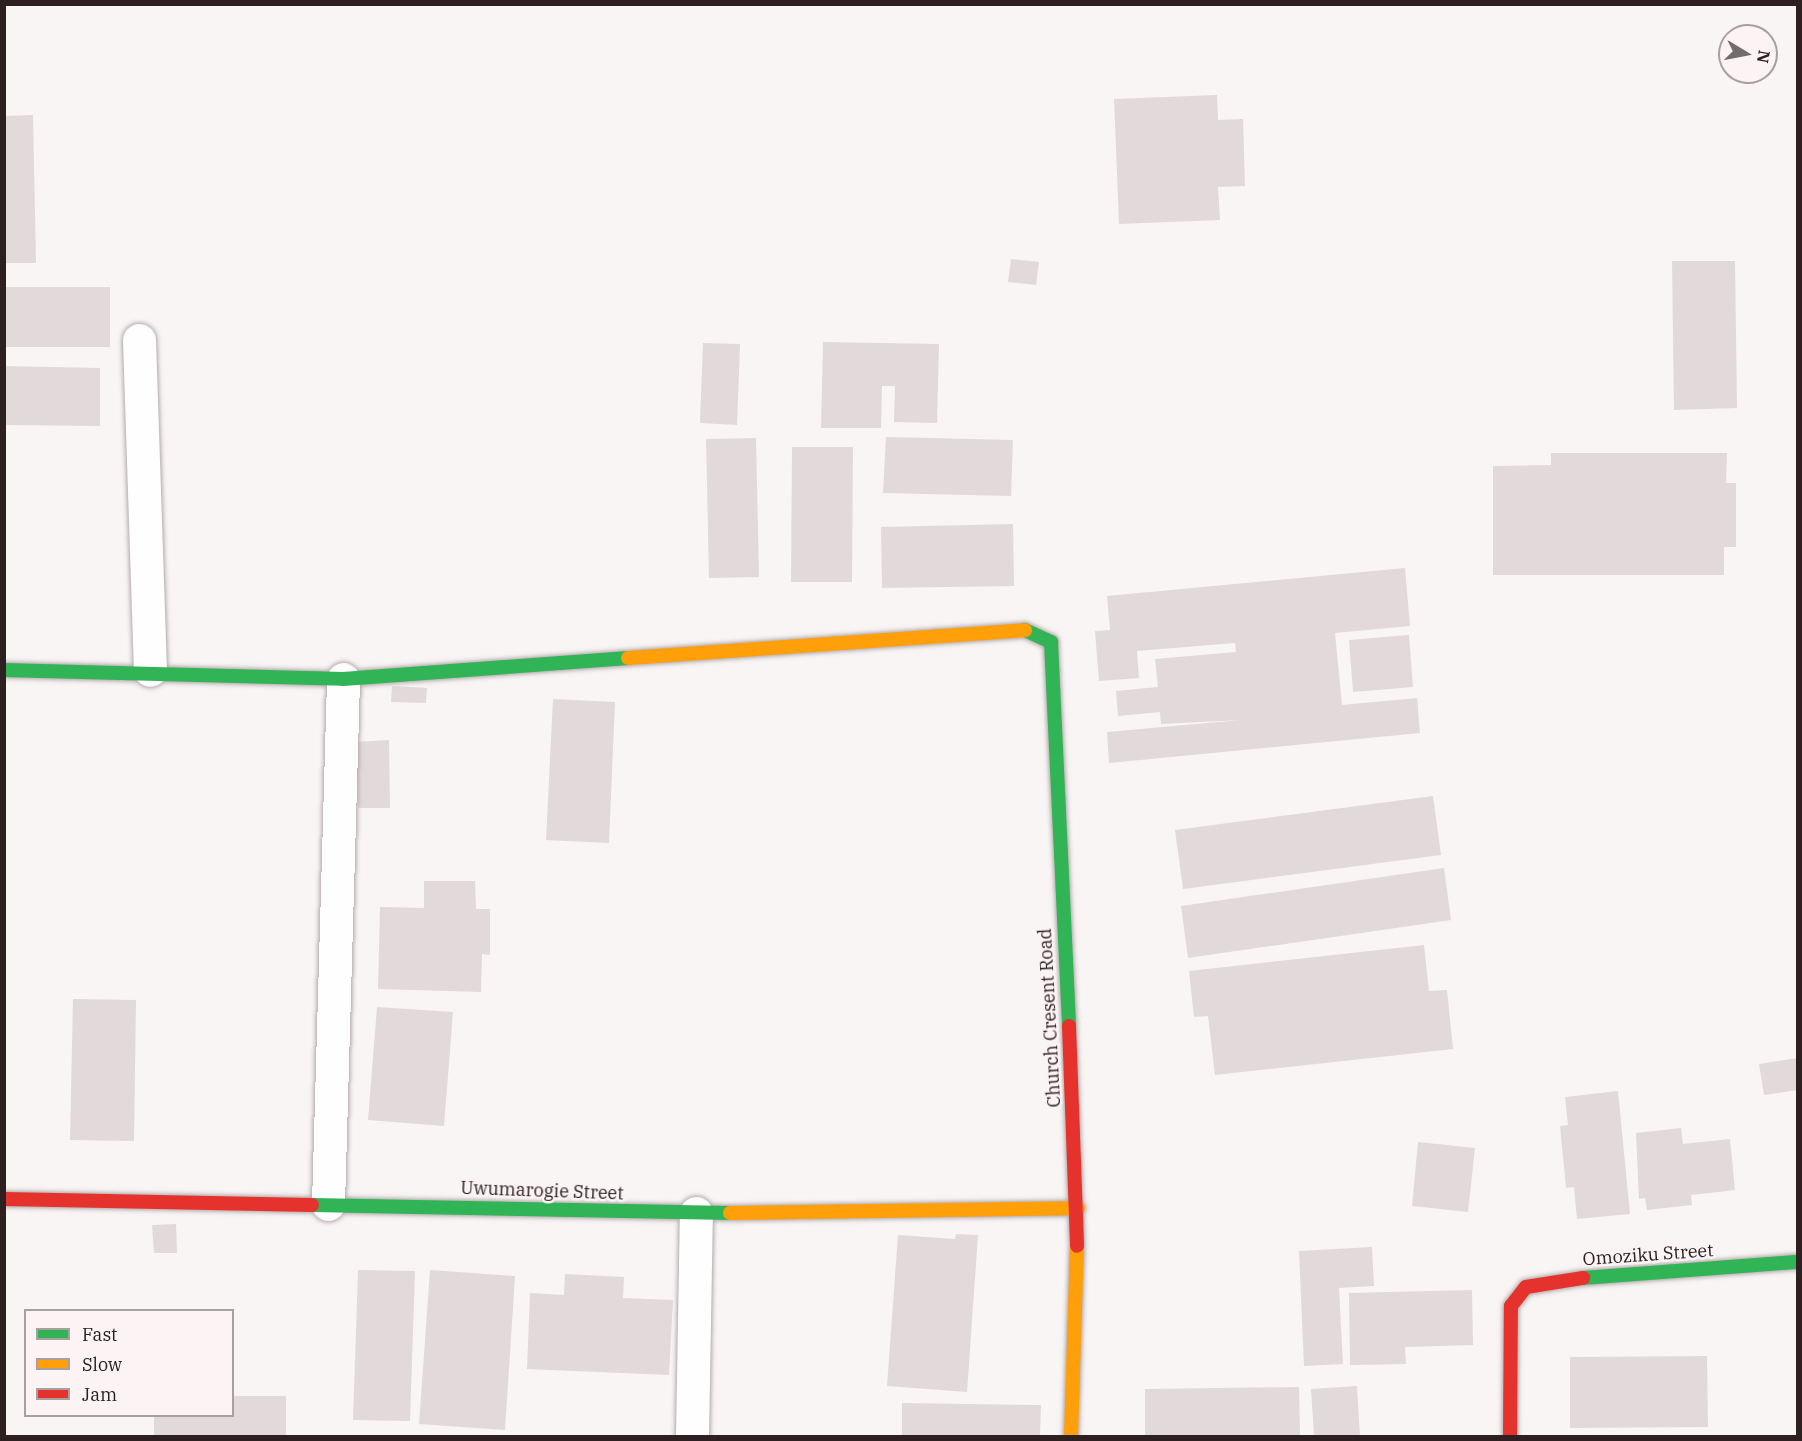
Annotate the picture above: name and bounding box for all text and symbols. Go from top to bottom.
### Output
north arrow [1718,24,1778,84]
text: N [1753,49,1775,65]
street label: Church Cresent Road [1035,928,1065,1108]
street label: Uwumarogie Street [460,1177,624,1205]
street label: Omoziku Street [1582,1240,1714,1270]
legend [24,1309,234,1417]
text: Fast [82,1323,117,1346]
text: Slow [82,1353,122,1376]
text: Jam [82,1383,117,1406]

